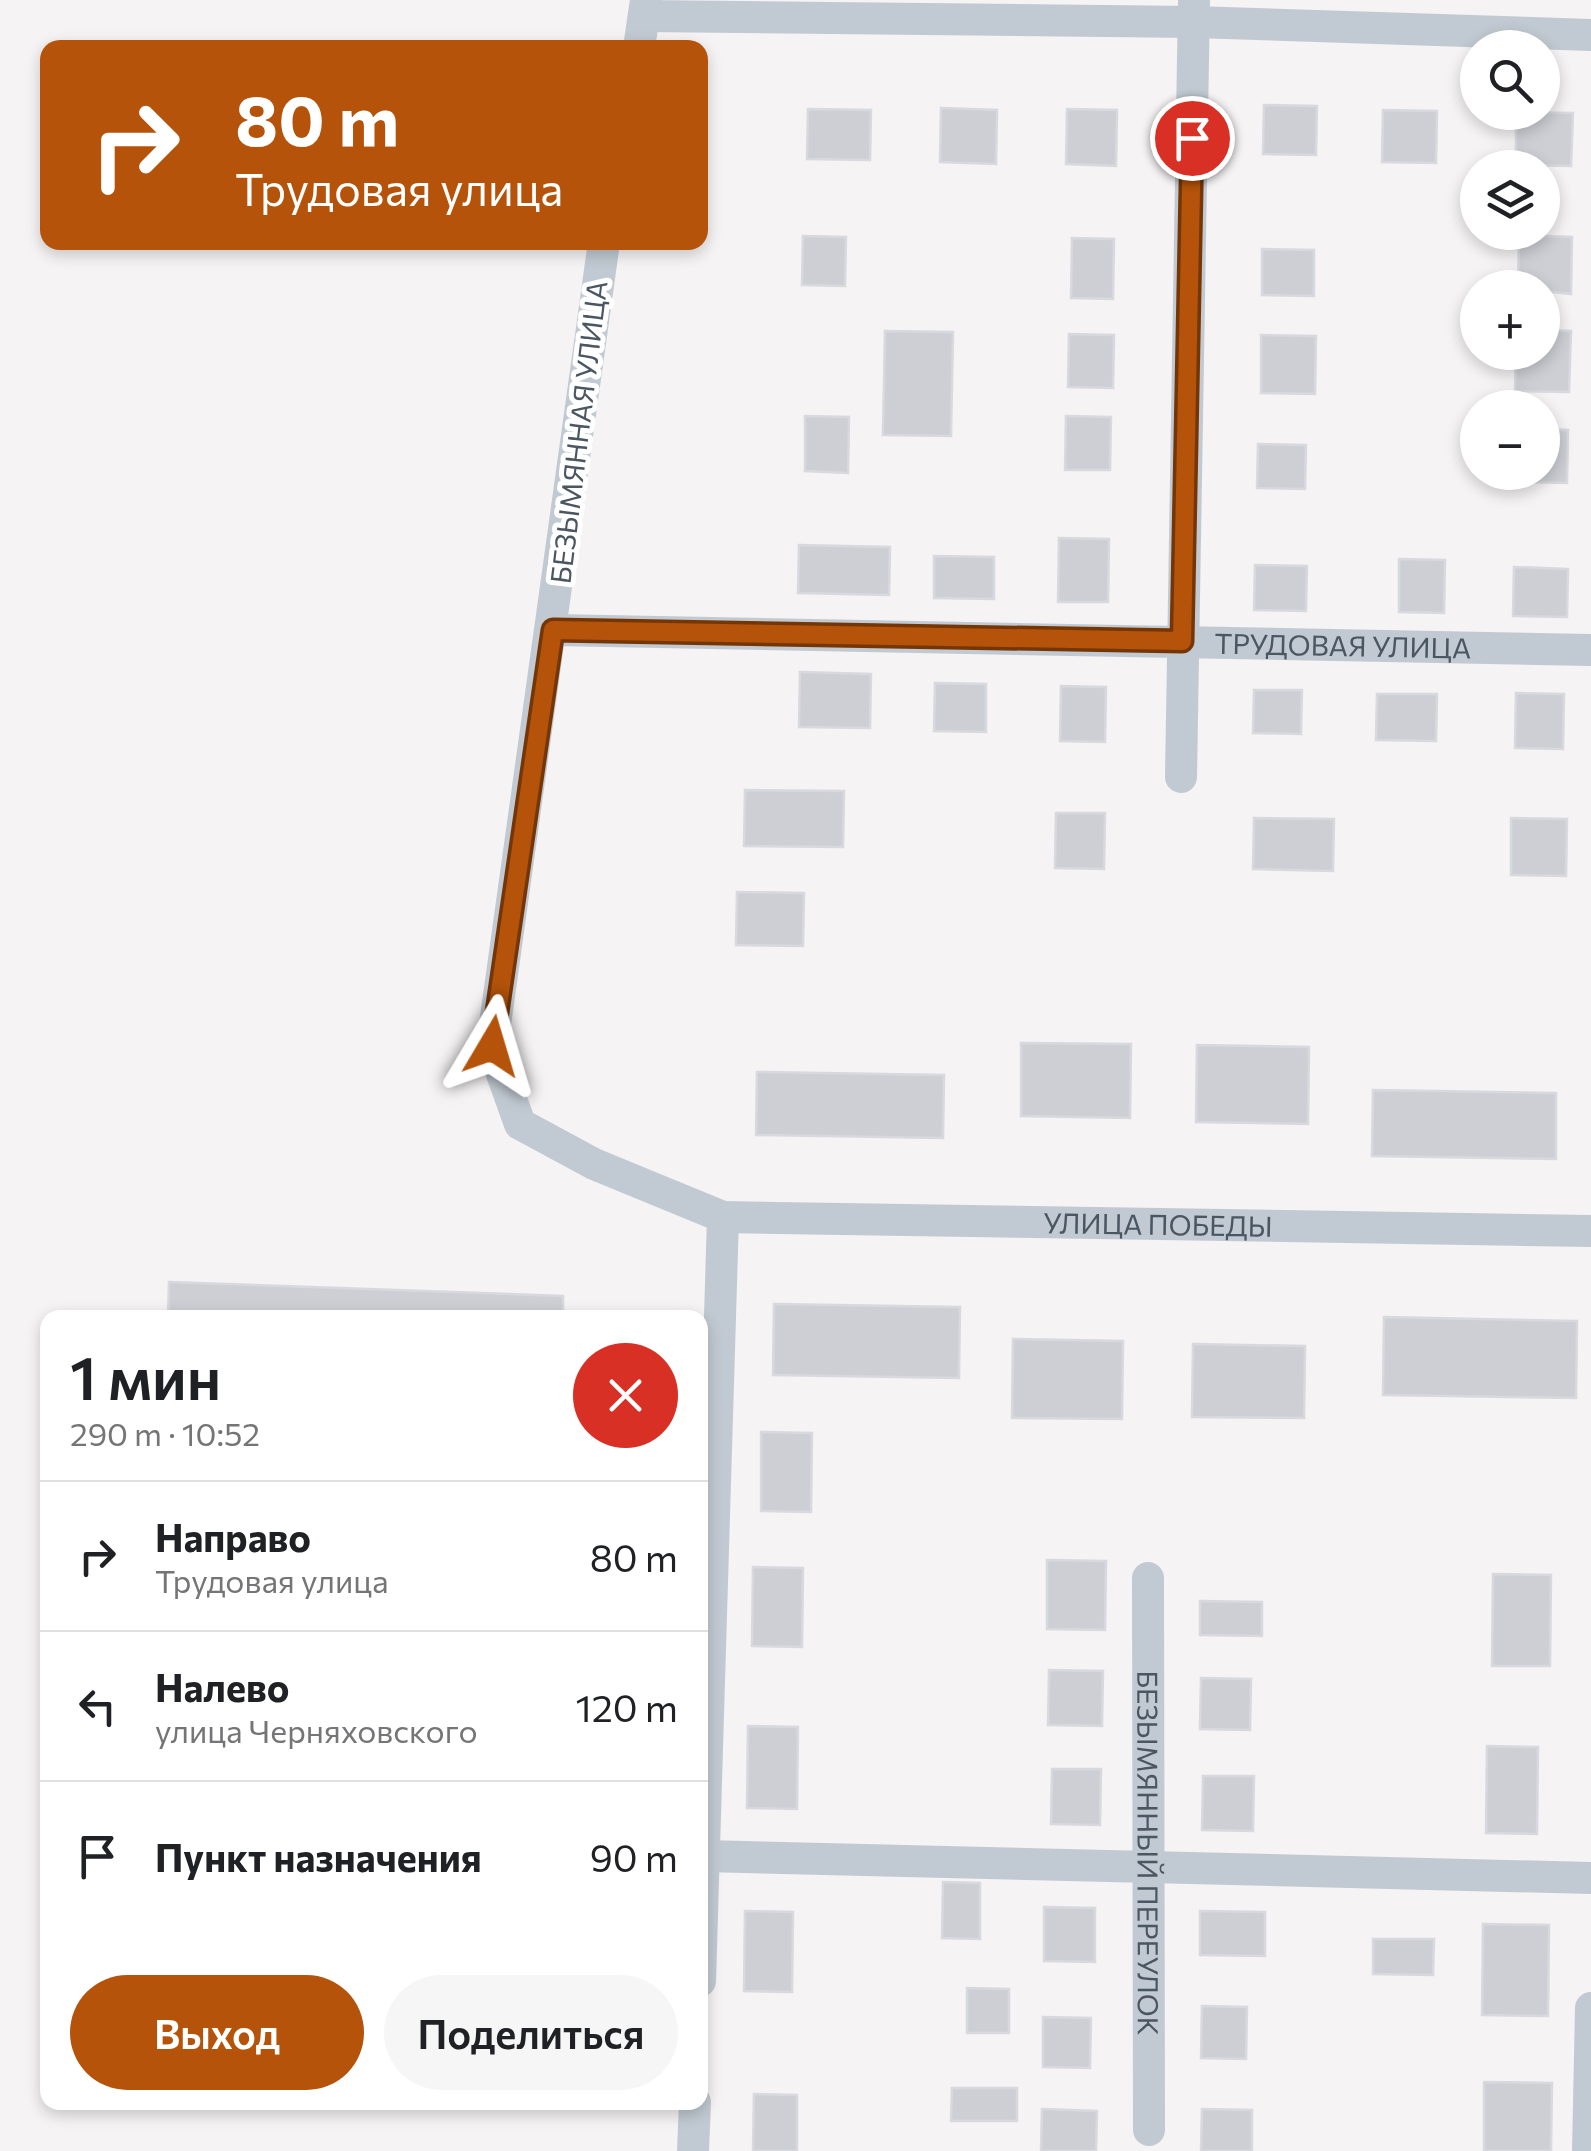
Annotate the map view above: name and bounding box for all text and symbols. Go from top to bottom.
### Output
map controls [1460,30,1560,490]
button: search [1460,30,1560,130]
text: 80 m [235,75,399,160]
icon: right [70,80,200,210]
pin [1150,96,1235,181]
icon: arrive [1165,111,1220,166]
button: layers [1460,150,1560,250]
text: Трудовая улица [235,160,563,215]
button: + [1460,270,1560,370]
street label: БЕЗЫМЯННАЯ УЛИЦА [543,278,613,586]
button: − [1460,390,1560,490]
street label: ТРУДОВАЯ УЛИЦА [1214,626,1472,665]
position arrow [440,994,544,1098]
street label: УЛИЦА ПОБЕДЫ [1043,1205,1273,1243]
text: 1 мин [70,1339,221,1412]
button: close [573,1343,678,1448]
text: 290 m · 10:52 [70,1413,260,1453]
text: Направо [155,1513,311,1560]
icon: right [70,1529,125,1584]
text: 80 m [590,1533,678,1580]
text: Трудовая улица [155,1560,389,1600]
text: Налево [155,1663,289,1710]
street label: БЕЗЫМЯННЫЙ ПЕРЕУЛОК [1131,1670,1166,2036]
icon: left [70,1679,125,1734]
text: 120 m [576,1683,678,1730]
text: улица Черняховского [155,1710,478,1750]
icon: arrive [70,1829,125,1884]
text: Пункт назначения [155,1833,482,1880]
text: 90 m [590,1833,678,1880]
button: Выход [70,1975,364,2090]
button: Поделиться [384,1975,678,2090]

